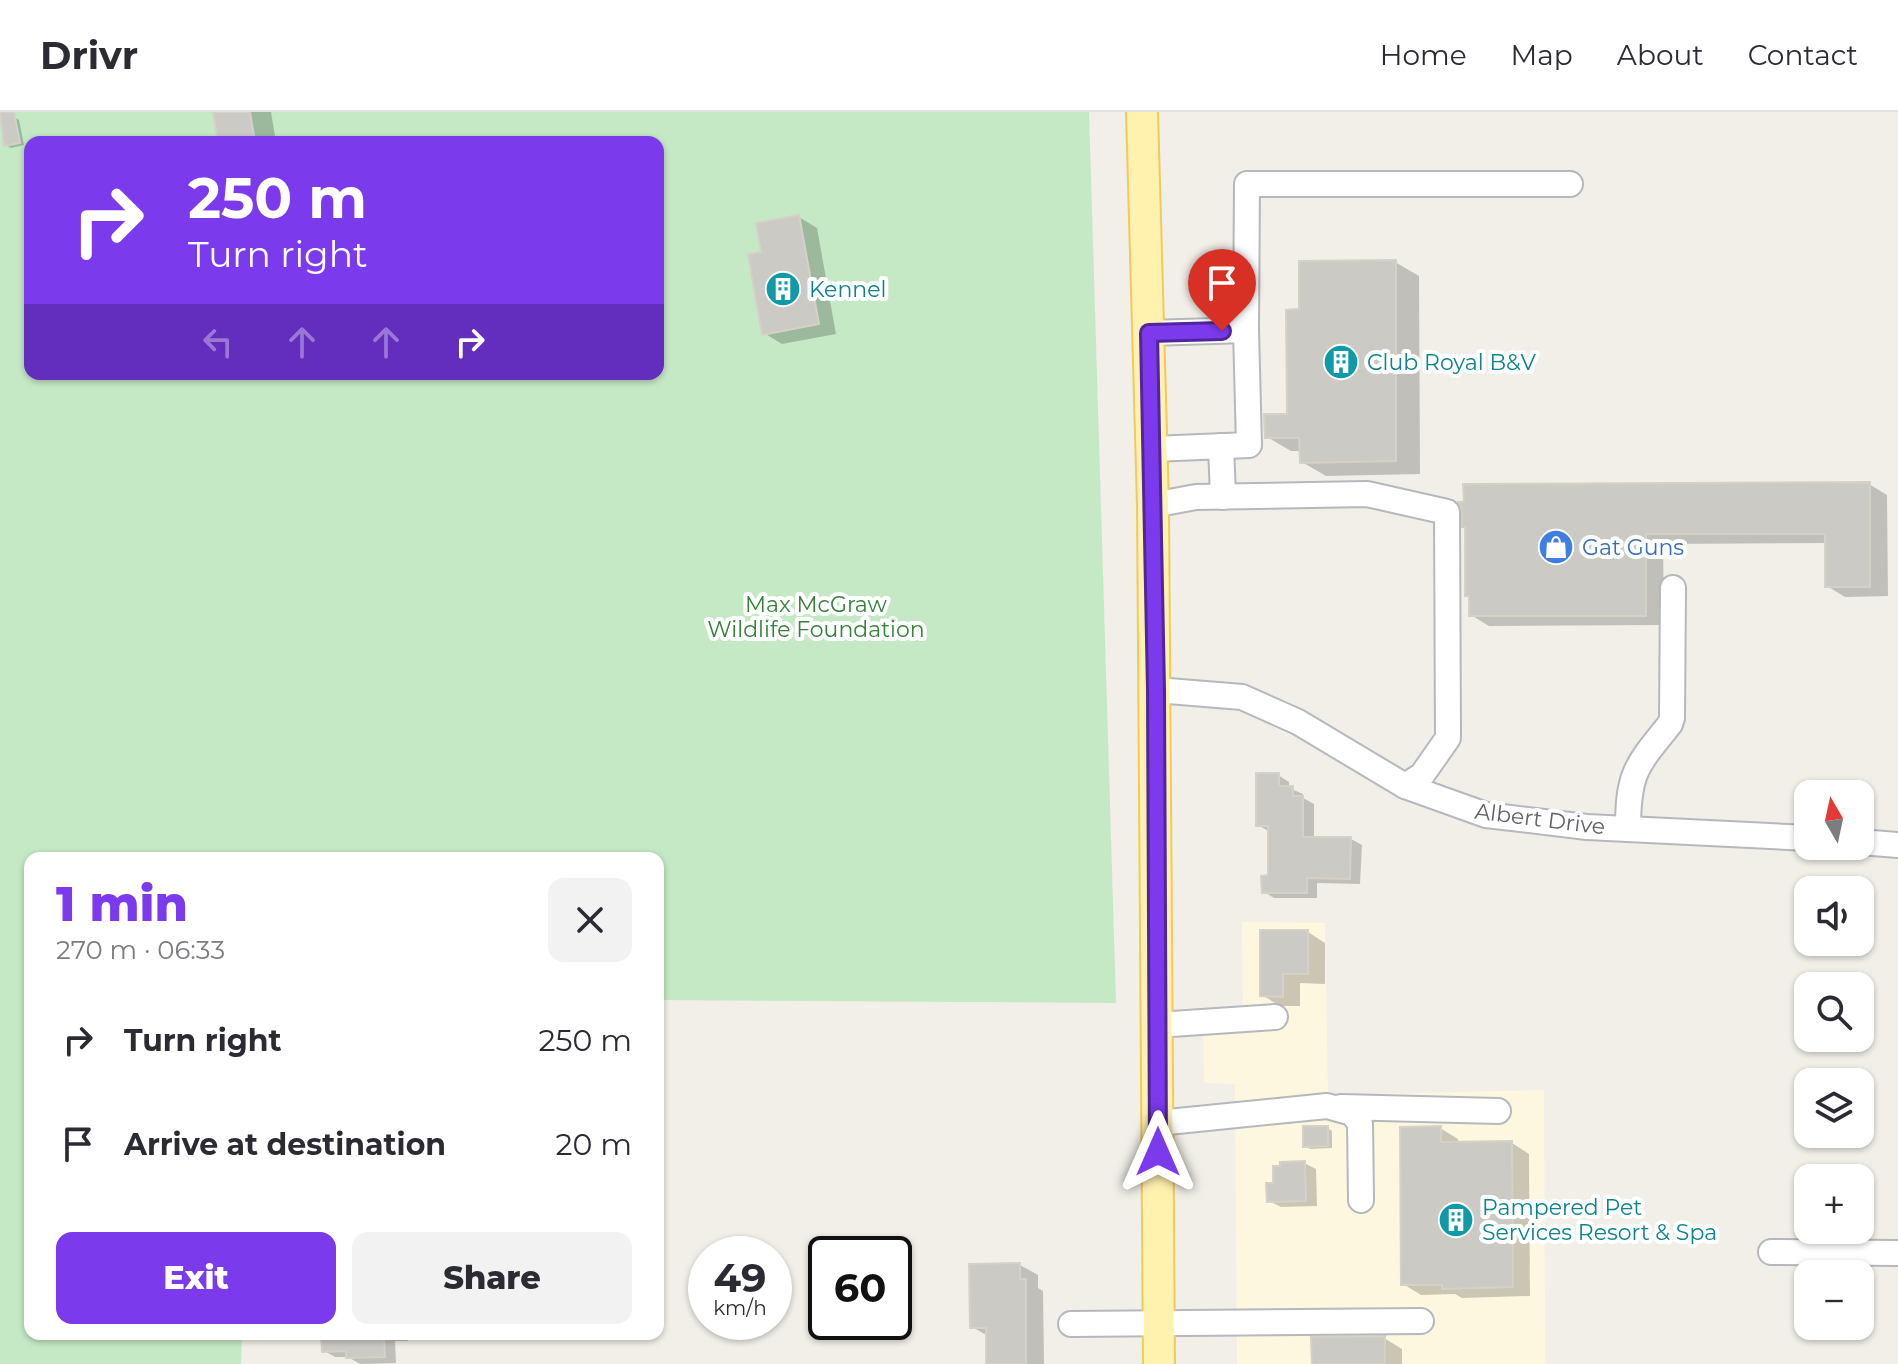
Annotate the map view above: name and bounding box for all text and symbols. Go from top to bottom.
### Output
text: Drivr [40,32,138,79]
text: Home [1380,38,1467,72]
text: Map [1511,38,1573,72]
text: About [1617,38,1704,72]
text: Contact [1748,38,1858,72]
text: 250 m [188,164,367,232]
icon: right [56,168,160,272]
text: Turn right [188,232,368,276]
pin [1188,249,1256,331]
icon: arrive [1200,261,1244,305]
building icon: Kennel [764,270,802,308]
place label: Kennel [809,276,886,303]
icon: left [196,320,240,364]
icon: ahead [280,320,324,364]
icon: ahead [364,320,408,364]
icon: right [448,320,492,364]
building icon: Club Royal B&V [1322,343,1360,381]
place label: Club Royal B&V [1367,349,1536,376]
shop icon: Gat Guns [1537,528,1575,566]
place label: Gat Guns [1582,534,1684,561]
park label: Max McGraw Wildlife Foundation [707,591,925,643]
north arrow [1794,780,1874,860]
map controls [1794,780,1874,1340]
street label: Albert Drive [1473,798,1607,840]
text: 1 min [56,875,188,933]
button: sound [1794,876,1874,956]
button: close [548,878,632,962]
text: 270 m · 06:33 [56,934,225,966]
button: search [1794,972,1874,1052]
icon: right [56,1018,100,1062]
text: Turn right [124,1022,281,1059]
text: 250 m [538,1022,632,1059]
button: layers [1794,1068,1874,1148]
position arrow [1116,1110,1200,1194]
icon: arrive [56,1122,100,1166]
text: Arrive at destination [124,1126,446,1163]
text: 20 m [555,1126,632,1163]
button: + [1794,1164,1874,1244]
place label: Pampered Pet Services Resort & Spa [1482,1194,1717,1246]
building icon: Pampered Pet Services Resort & Spa [1437,1201,1475,1239]
button: Exit [56,1232,336,1324]
button: Share [352,1232,632,1324]
speed limit sign: 60 [808,1236,912,1340]
text: 49 [714,1253,766,1302]
button: − [1794,1260,1874,1340]
text: km/h [713,1296,767,1320]

